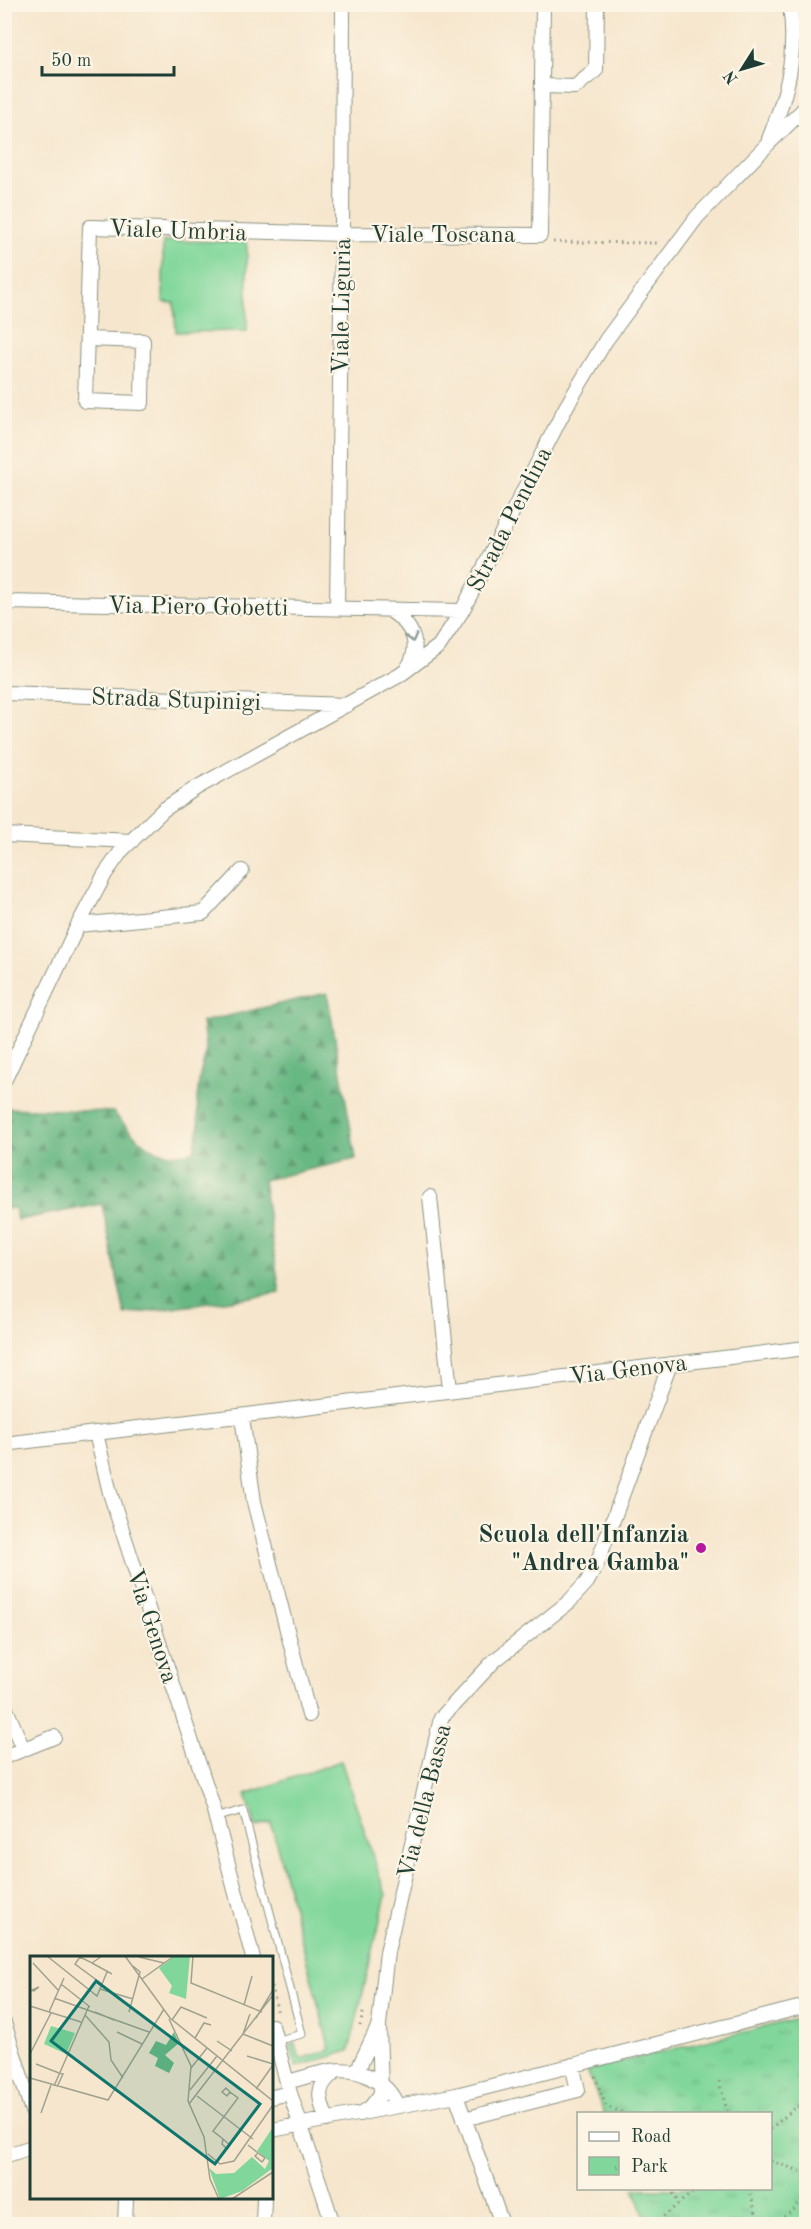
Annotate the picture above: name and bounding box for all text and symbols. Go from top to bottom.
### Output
scale bar [42,39,174,77]
north arrow [712,39,772,99]
text: 50 m [51,52,91,70]
text: N [721,67,742,87]
street label: Viale Umbria [108,218,248,246]
street label: Viale Toscana [370,224,516,248]
street label: Viale Liguria [330,237,356,375]
street label: Strada Pendina [464,444,558,596]
street label: Via Piero Gobetti [107,594,288,622]
one-way arrow [405,633,418,643]
street label: Strada Stupinigi [91,686,261,716]
street label: Via Genova [568,1352,689,1390]
place label: Scuola dell'Infanzia "Andrea Gamba" [478,1524,689,1576]
marker: Scuola dell'Infanzia "Andrea Gamba" [694,1541,708,1555]
street label: Via Genova [121,1567,181,1687]
street label: Via della Bassa [395,1721,457,1881]
inset map [30,1956,273,2199]
legend [577,2112,772,2190]
text: Road [631,2128,671,2146]
text: Park [631,2158,668,2176]

